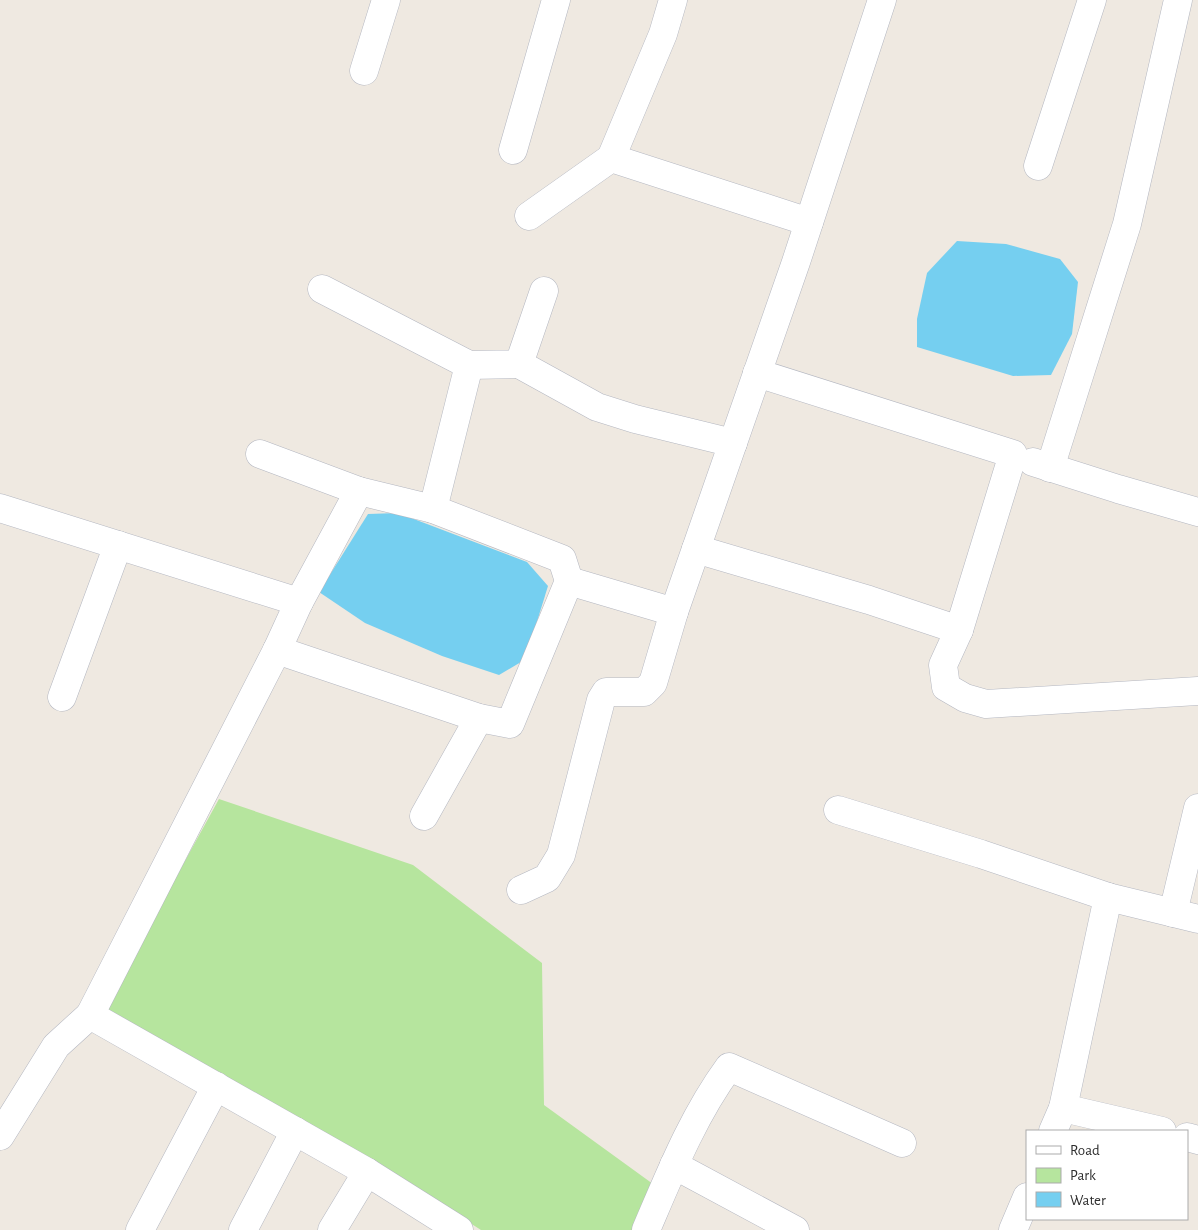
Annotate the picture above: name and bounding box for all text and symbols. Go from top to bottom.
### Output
legend [1026,1130,1188,1220]
text: Road [1070,1143,1100,1158]
text: Park [1070,1168,1096,1183]
text: Water [1070,1193,1106,1208]

